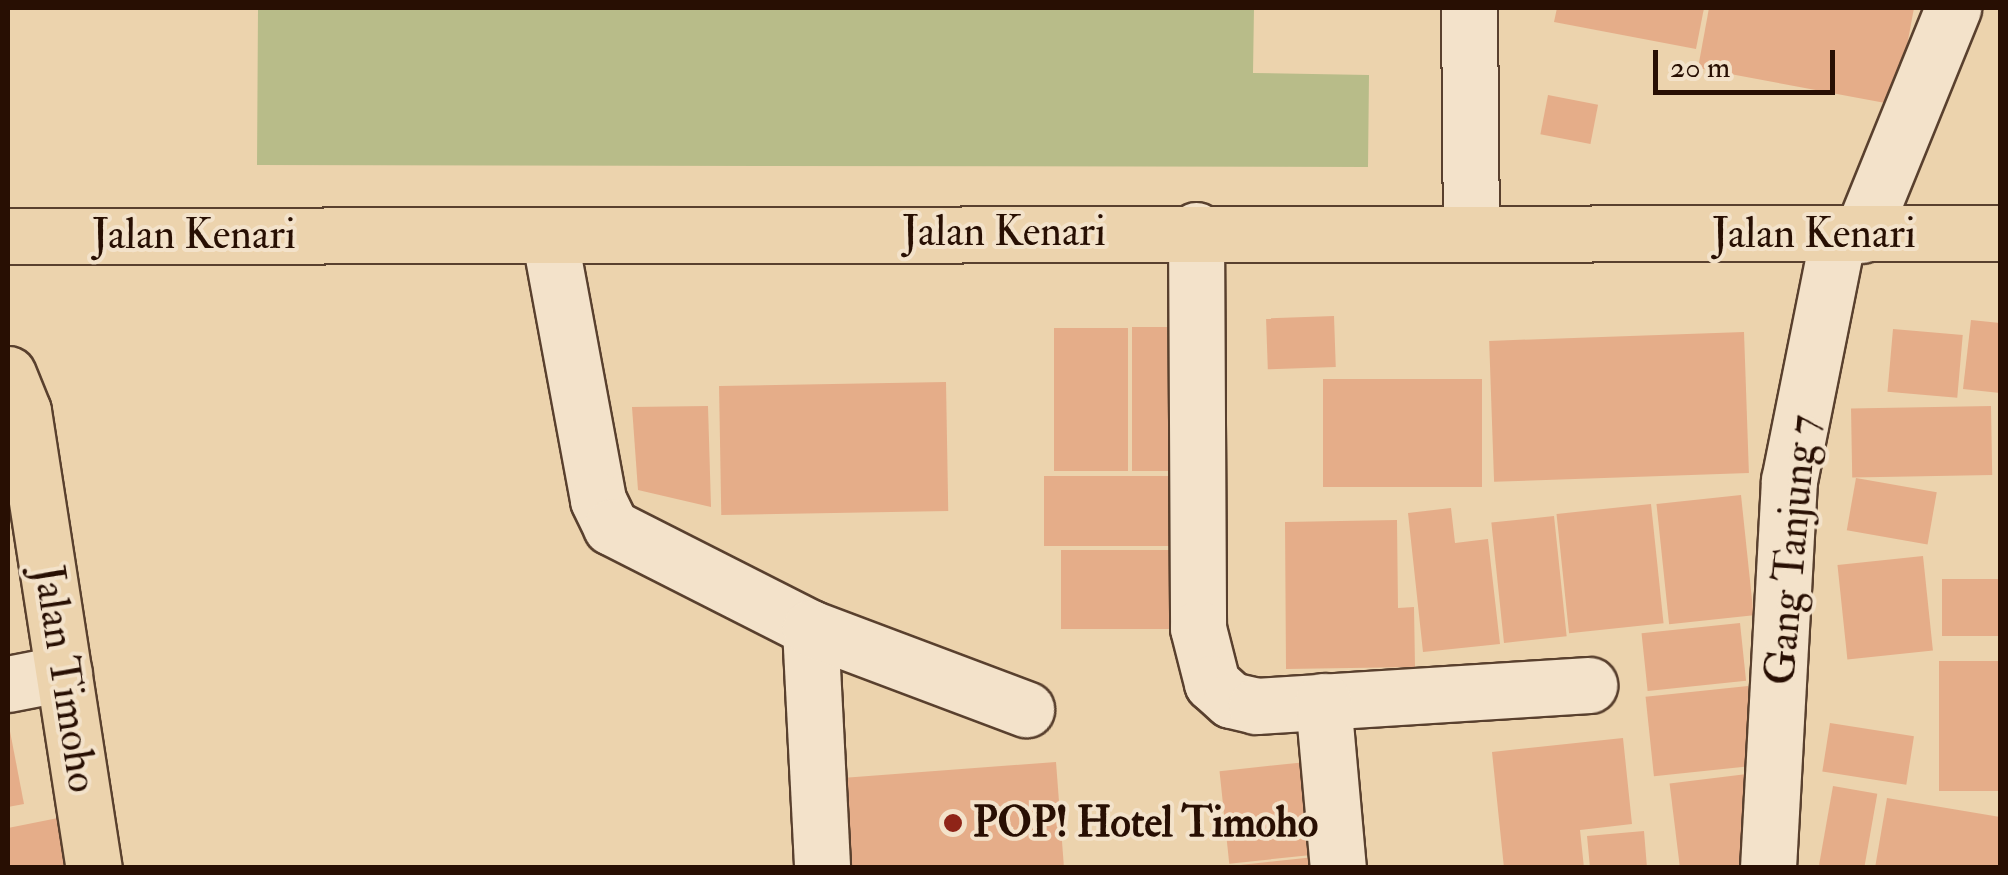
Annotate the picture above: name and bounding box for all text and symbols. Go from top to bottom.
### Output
scale bar [1658,30,1840,92]
text: 20 m [1670,49,1730,86]
street label: Jalan Kenari [902,207,1106,257]
street label: Jalan Kenari [1712,209,1916,259]
street label: Jalan Kenari [92,210,296,260]
street label: Gang Tanjung 7 [1755,413,1829,687]
street label: Jalan Timoho [22,562,108,796]
place label: POP! Hotel Timoho [973,798,1318,848]
marker: POP! Hotel Timoho [942,812,964,834]

